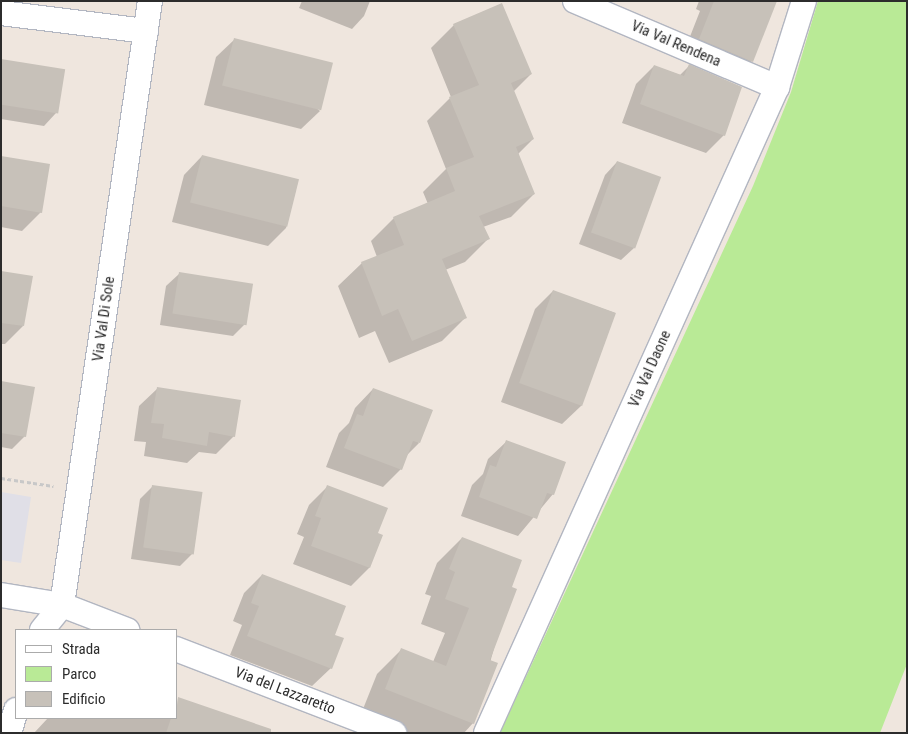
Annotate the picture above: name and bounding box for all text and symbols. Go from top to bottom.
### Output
street label: Via Val Rendena [628,17,724,71]
street label: Via Val Di Sole [89,275,119,363]
street label: Via Val Daone [625,328,675,410]
legend [15,629,178,719]
text: Strada [62,640,100,658]
street label: Via del Lazzaretto [232,664,338,718]
text: Parco [62,665,96,683]
text: Edificio [62,690,105,708]

